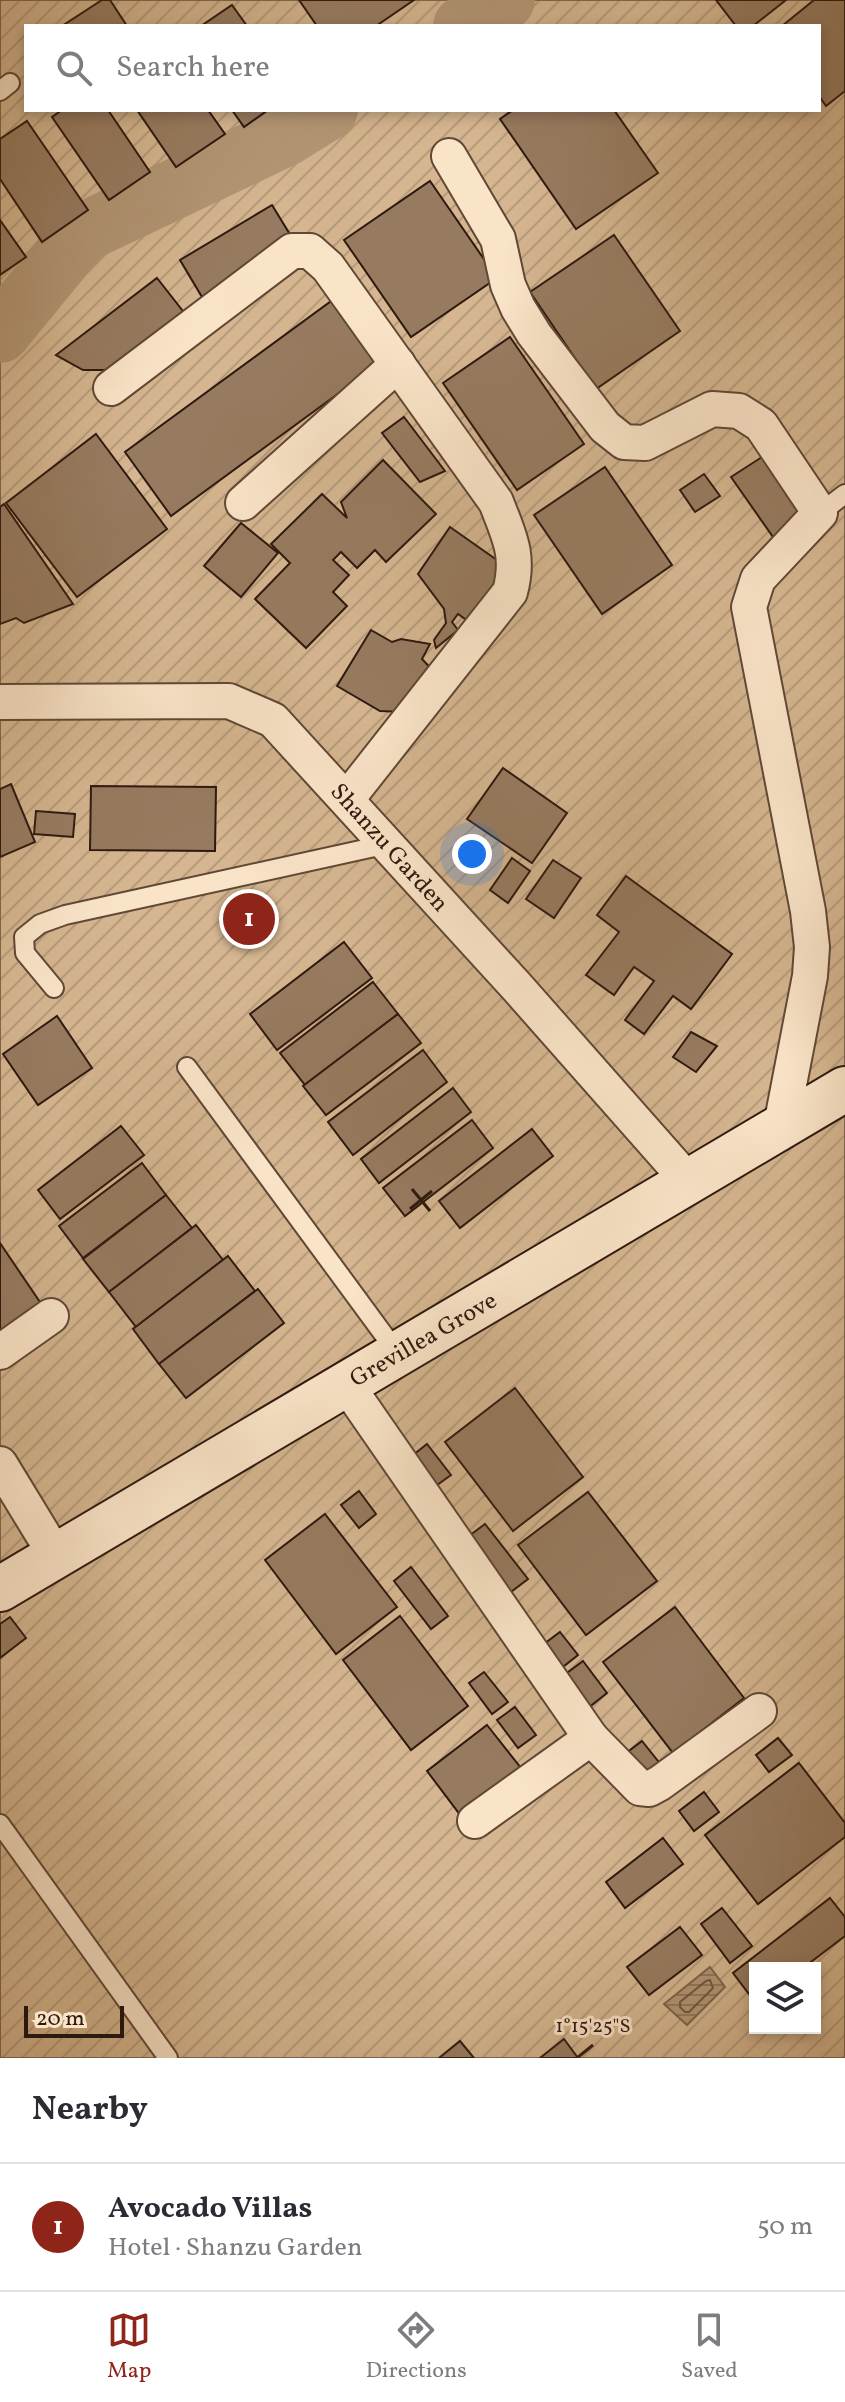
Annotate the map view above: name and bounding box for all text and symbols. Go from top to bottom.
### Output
search box [24,24,821,112]
icon: search [52,46,96,90]
text: Search here [116,47,270,89]
street label: Shanzu Garden [321,776,456,920]
your location [452,834,492,874]
pin: 1 [223,889,275,949]
street label: Grevillea Grove [344,1285,504,1397]
map controls [749,1962,821,2034]
button: layers [749,1962,821,2034]
scale bar [24,2002,124,2038]
text: 20 m [36,2004,85,2035]
text: 1°15'25"S [556,2013,630,2041]
text: Nearby [32,2087,148,2134]
text: Avocado Villas [108,2188,312,2230]
text: 1 [53,2209,63,2245]
text: 50 m [757,2209,813,2245]
text: Hotel · Shanzu Garden [108,2230,362,2266]
tab: Map [107,2308,151,2387]
tab: Directions [366,2308,467,2387]
tab: Saved [681,2308,738,2387]

